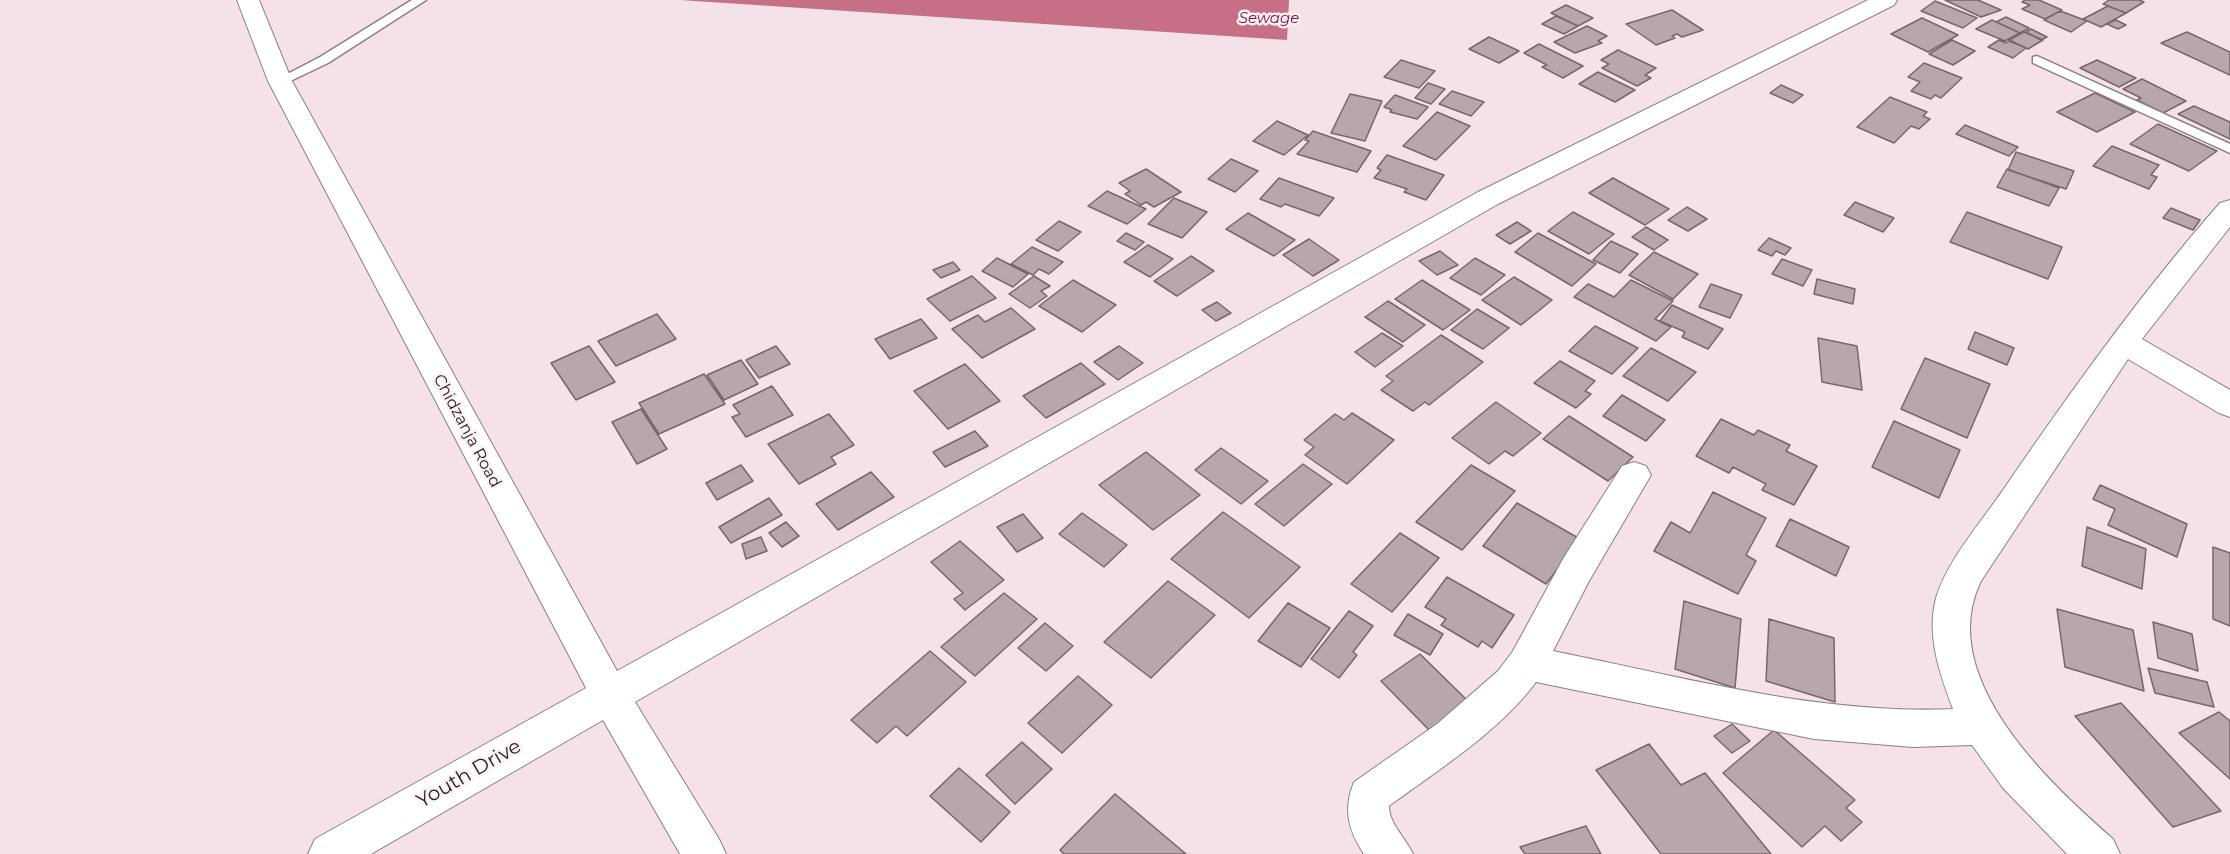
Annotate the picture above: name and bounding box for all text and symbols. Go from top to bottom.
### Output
water label: Sewage [1239,10,1299,28]
street label: Chidzanja Road [429,371,505,491]
street label: Youth Drive [412,734,526,814]

